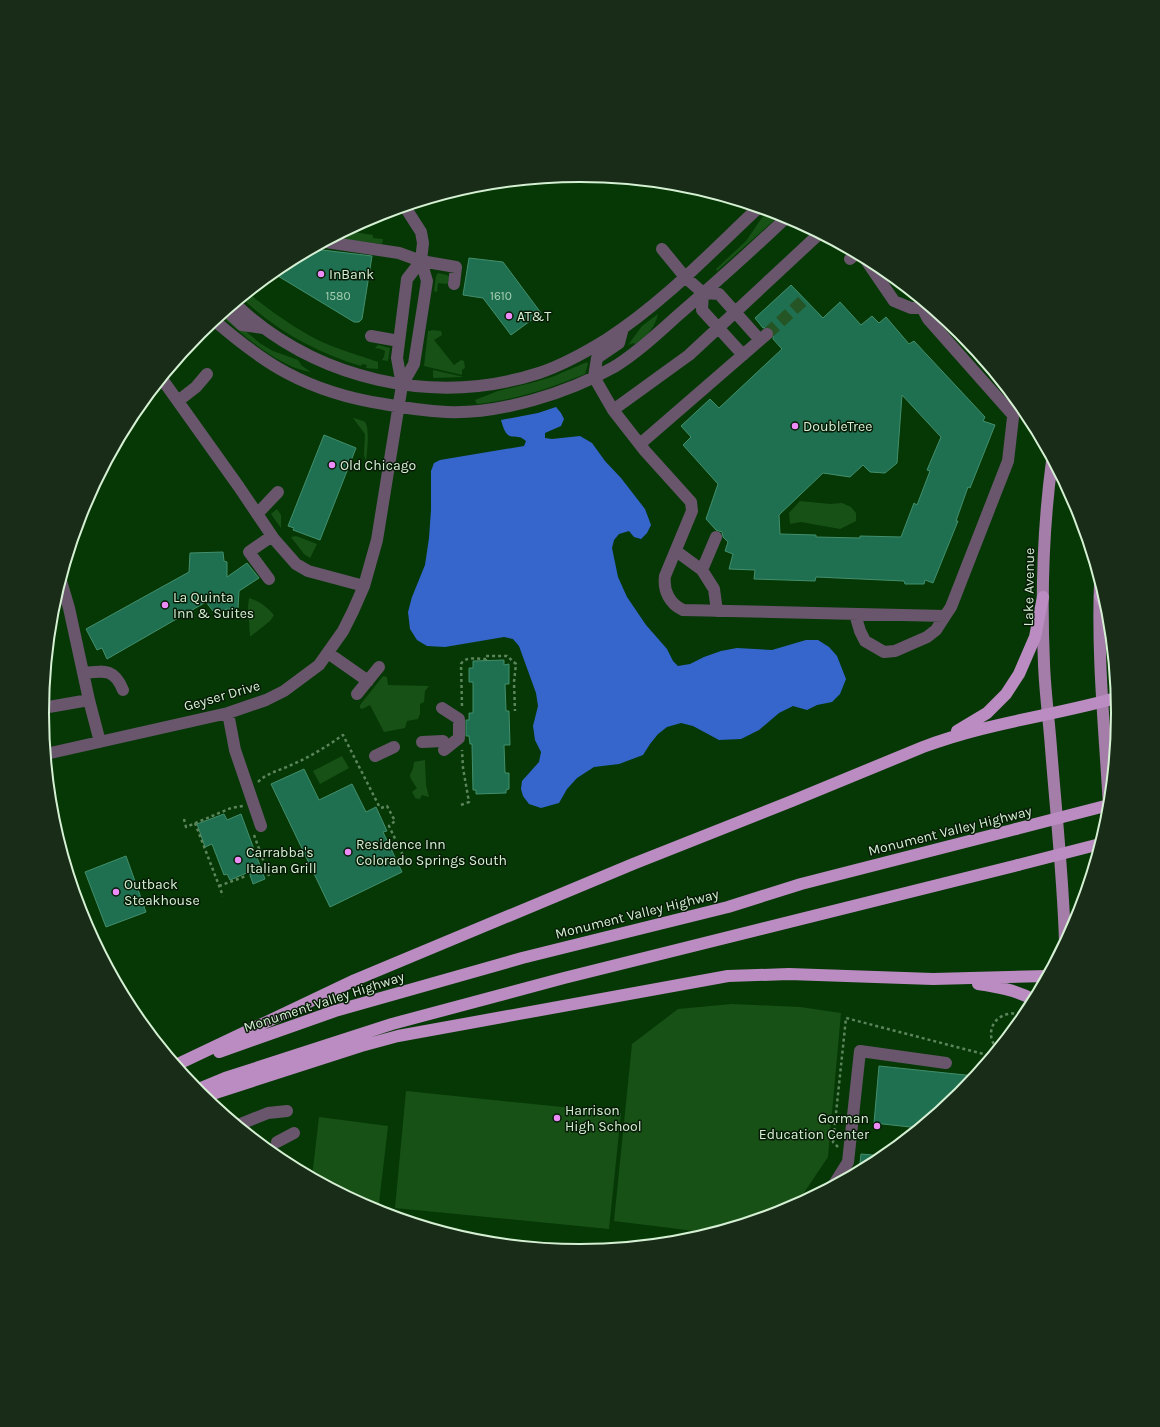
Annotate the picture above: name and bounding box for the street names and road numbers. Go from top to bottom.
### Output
street label: Lake Avenue [1020,547,1038,627]
street label: Geyser Drive [182,677,262,715]
street label: Monument Valley Highway [866,802,1034,860]
street label: Monument Valley Highway [553,885,721,943]
street label: Monument Valley Highway [241,968,407,1036]

